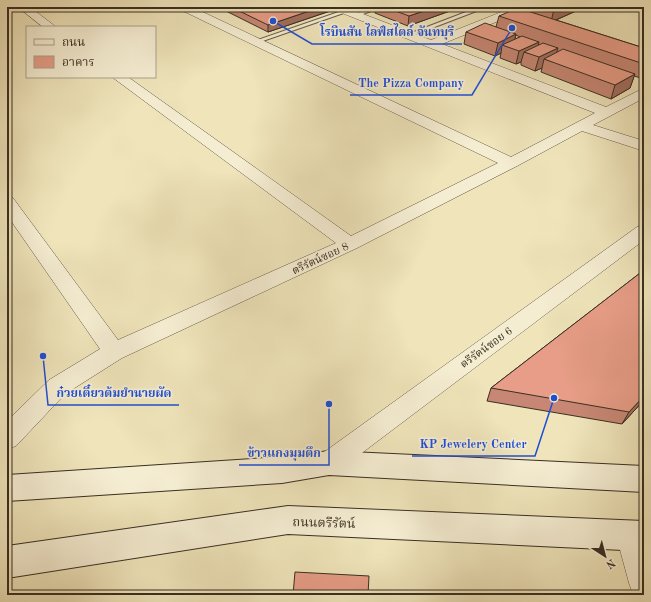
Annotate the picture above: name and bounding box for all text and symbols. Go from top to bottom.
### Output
callout: โรบินสัน ไลฟ์สไตล์ จันทบุรี [312,20,462,44]
text: โรบินสัน ไลฟ์สไตล์ จันทบุรี [319,23,455,40]
legend [26,26,156,78]
text: ถนน [62,37,85,49]
text: อาคาร [62,57,94,69]
callout: The Pizza Company [350,71,472,95]
text: The Pizza Company [358,78,464,90]
street label: ตรีรัตน์ซอย 8 [290,240,351,277]
street label: ตรีรัตน์ซอย 6 [458,324,515,371]
callout: ก๋วยเตี๋ยวต้มยำนายผัด [48,381,179,405]
text: ก๋วยเตี๋ยวต้มยำนายผัด [57,384,171,400]
callout: KP Jewelery Center [412,432,535,456]
text: KP Jewelery Center [419,439,527,451]
callout: ข้าวแกงมุมตึก [239,441,329,465]
text: ข้าวแกงมุมตึก [247,446,321,461]
street label: ถนนตรีรัตน์ [292,514,356,531]
north arrow [585,536,625,576]
text: N [603,556,617,570]

